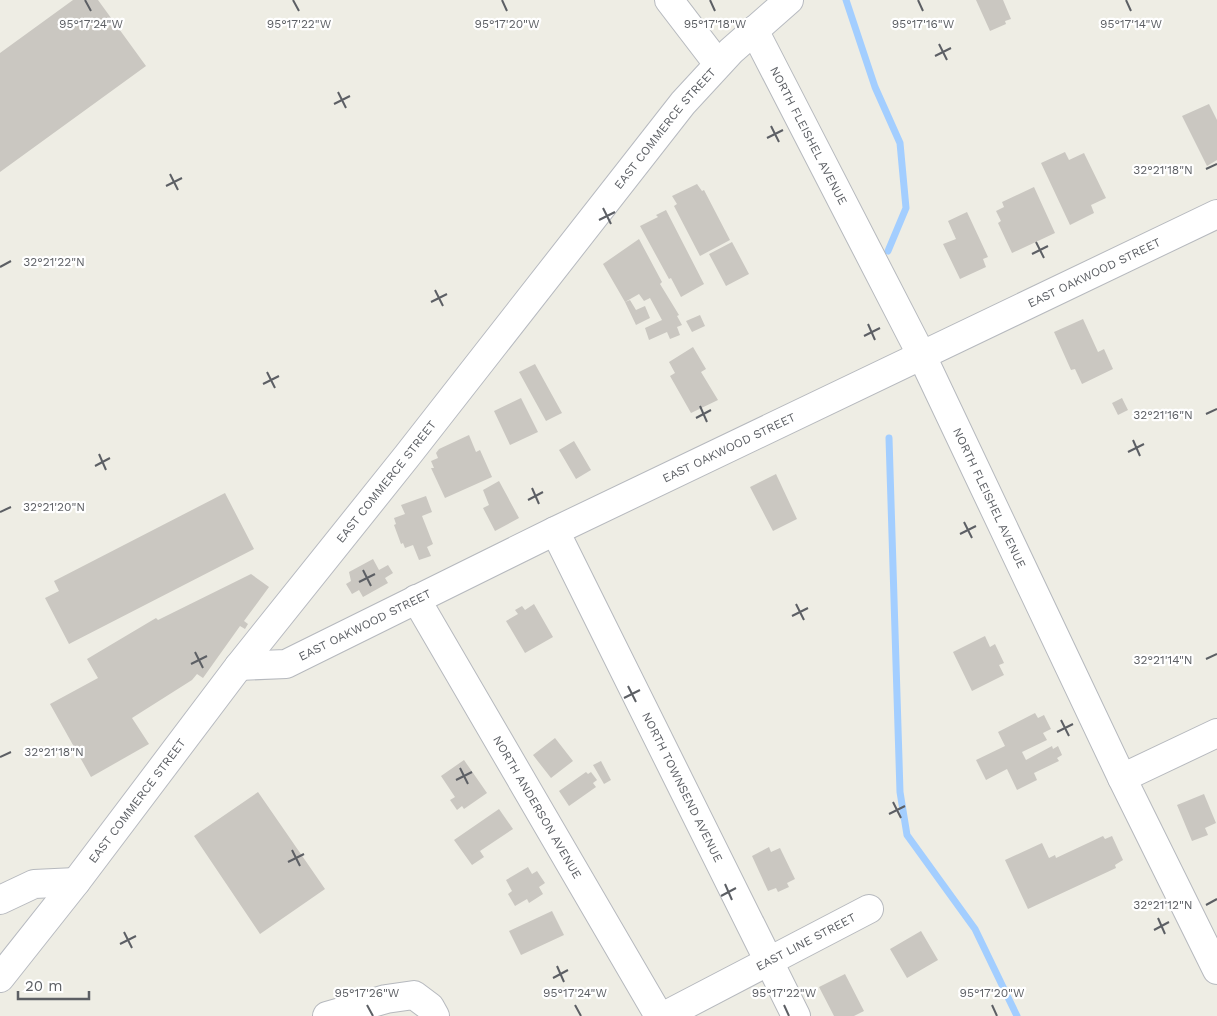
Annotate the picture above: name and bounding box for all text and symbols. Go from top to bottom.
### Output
text: 95°17'24"W [59,17,123,31]
text: 95°17'22"W [267,17,332,31]
text: 95°17'20"W [475,17,540,31]
text: 95°17'18"W [684,17,747,31]
text: 95°17'16"W [892,17,955,31]
text: 95°17'14"W [1100,17,1162,31]
street label: NORTH FLEISHEL AVENUE [767,64,850,208]
street label: EAST COMMERCE STREET [611,65,719,192]
text: 32°21'18"N [1133,163,1193,177]
street label: EAST OAKWOOD STREET [1026,235,1163,311]
text: 32°21'22"N [23,255,85,269]
text: 32°21'16"N [1133,408,1193,422]
street label: EAST OAKWOOD STREET [660,410,798,485]
street label: EAST COMMERCE STREET [333,418,439,546]
street label: NORTH FLEISHEL AVENUE [950,426,1029,571]
text: 32°21'20"N [23,500,85,514]
street label: EAST OAKWOOD STREET [296,586,433,664]
text: 32°21'14"N [1133,653,1193,667]
street label: NORTH TOWNSEND AVENUE [639,710,726,865]
street label: NORTH ANDERSON AVENUE [490,733,585,881]
street label: EAST COMMERCE STREET [86,736,189,866]
text: 32°21'18"N [24,745,84,759]
text: 32°21'12"N [1133,898,1193,912]
street label: EAST LINE STREET [754,910,858,974]
scale bar [18,968,89,1000]
text: 20 m [25,977,63,995]
text: 95°17'26"W [335,986,400,1000]
text: 95°17'24"W [543,986,607,1000]
text: 95°17'22"W [752,986,817,1000]
text: 95°17'20"W [960,986,1025,1000]

